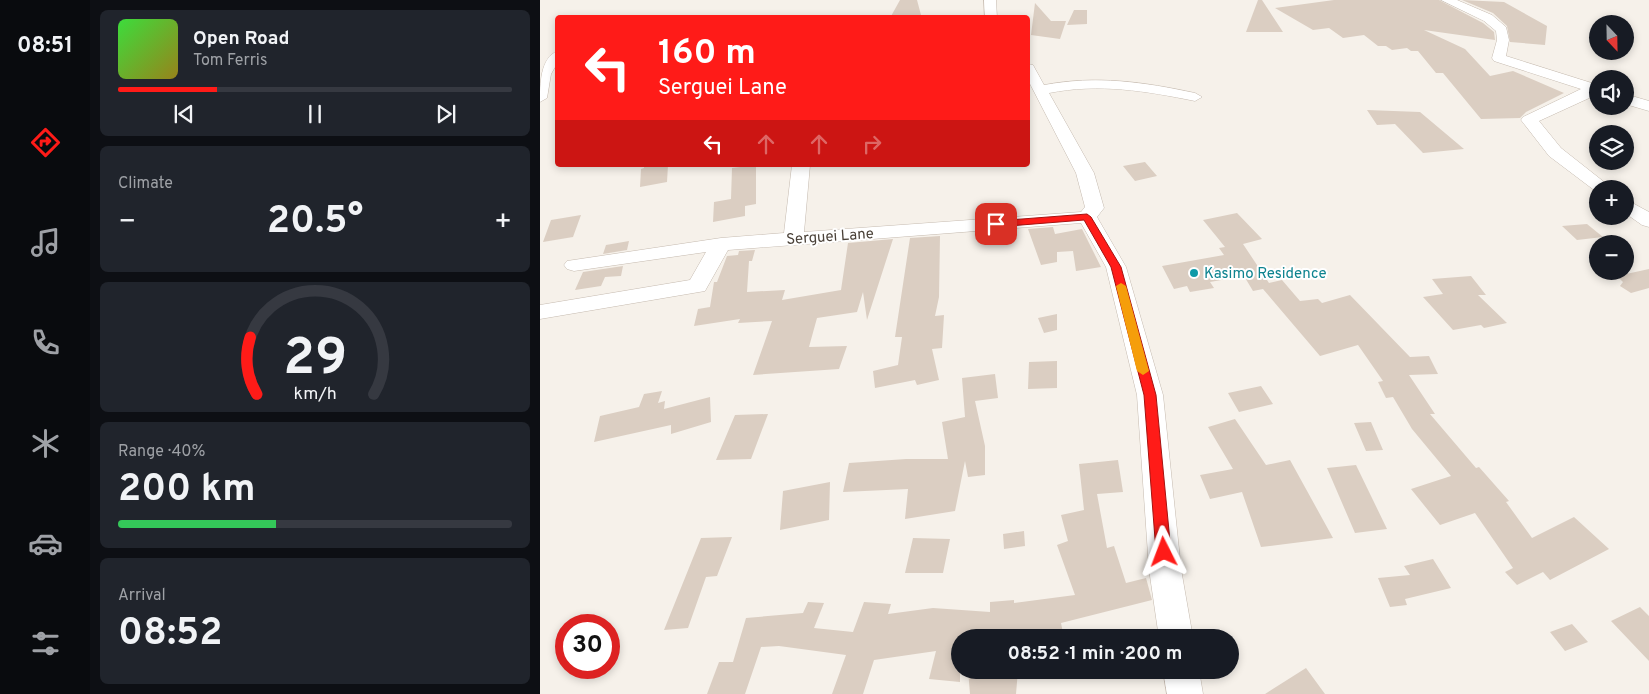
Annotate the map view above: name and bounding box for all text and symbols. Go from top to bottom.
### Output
north arrow [1589,15,1634,60]
map controls [1589,15,1634,280]
text: Open Road [193,27,289,51]
text: 160 m [658,32,756,76]
text: 08:51 [17,33,73,60]
icon: left [575,35,640,100]
text: Tom Ferris [193,51,267,71]
button: sound [1589,70,1634,115]
text: Serguei Lane [658,75,787,102]
icon: previous [170,100,198,128]
icon: pause [301,100,329,128]
icon: next [432,100,460,128]
icon: directions [28,125,63,160]
button: layers [1589,125,1634,170]
icon: left [699,130,727,158]
icon: ahead [752,130,780,158]
icon: ahead [805,130,833,158]
icon: right [858,130,886,158]
text: Climate [118,174,173,194]
button: + [1589,180,1634,225]
text: 20.5° [267,198,363,247]
pin [975,203,1017,245]
text: − [118,205,136,241]
text: + [494,205,512,241]
icon: arrive [982,210,1010,238]
icon: music [28,225,63,260]
street label: Serguei Lane [786,225,875,250]
button: − [1589,235,1634,280]
place label: Kasimo Residence [1204,265,1327,284]
marker: Kasimo Residence [1188,267,1200,279]
icon: phone [28,325,63,360]
text: 29 [283,327,347,393]
text: km/h [293,383,337,406]
icon: climate [28,426,63,461]
text: Range · 40% [118,442,206,462]
text: 200 km [118,466,255,515]
position arrow [1137,525,1189,577]
icon: car [28,526,63,561]
text: Arrival [118,586,166,606]
text: 08:52 [118,610,223,659]
speed limit sign: 30 [555,614,620,679]
icon: filters [28,626,63,661]
text: 08:52 · 1 min · 200 m [1008,642,1182,666]

